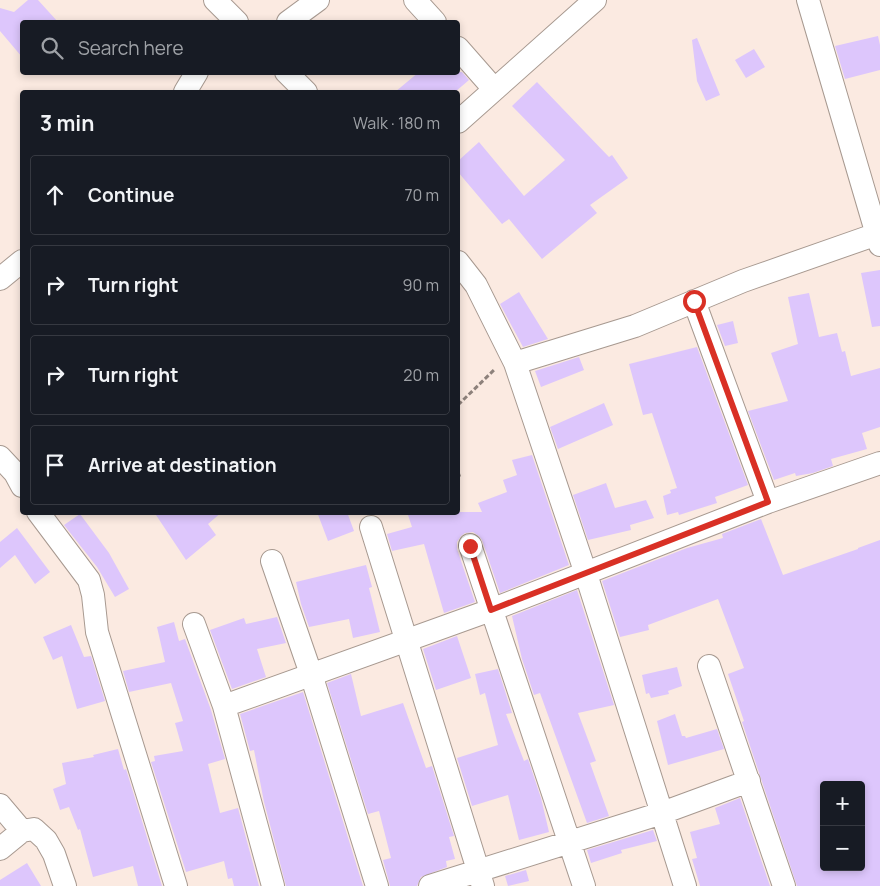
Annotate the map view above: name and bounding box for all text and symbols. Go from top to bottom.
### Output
search box [20,20,460,75]
icon: search [38,34,66,62]
text: Search here [78,35,184,61]
text: 3 min [40,109,94,137]
text: Walk · 180 m [353,112,440,134]
icon: ahead [41,181,69,209]
text: Continue [88,182,174,208]
text: 70 m [404,184,439,206]
icon: right [41,271,69,299]
text: Turn right [88,272,178,298]
text: 90 m [403,274,439,296]
route start [683,290,706,313]
icon: right [41,361,69,389]
text: Turn right [88,362,178,388]
text: 20 m [403,364,439,386]
icon: arrive [41,451,69,479]
text: Arrive at destination [88,452,277,478]
route end [459,535,482,558]
map controls [820,781,865,871]
button: + [820,781,865,826]
button: − [820,826,865,871]

